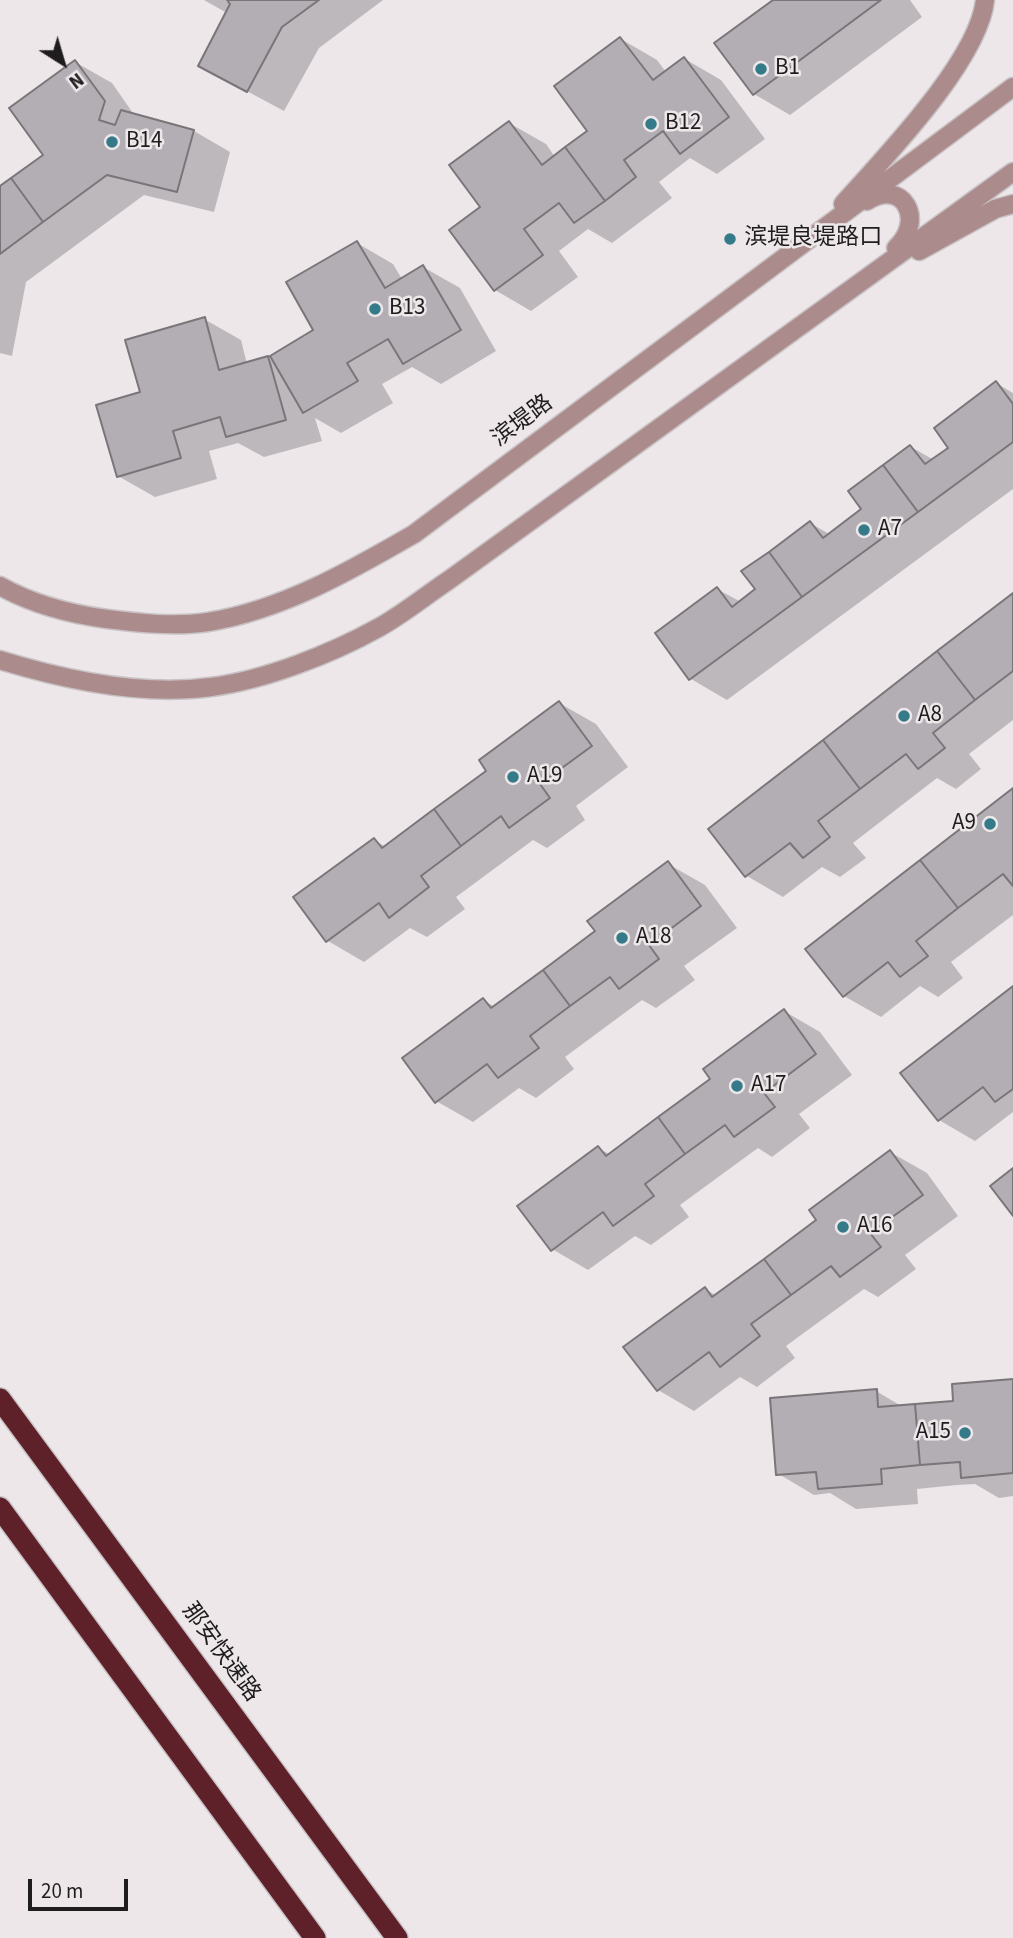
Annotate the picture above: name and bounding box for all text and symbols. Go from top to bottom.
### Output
north arrow [28,28,98,98]
place label: B1 [775,55,800,83]
marker: B1 [753,61,769,77]
text: N [63,66,89,95]
place label: B12 [665,110,701,138]
marker: B12 [643,116,659,132]
place label: B14 [126,128,162,156]
marker: B14 [104,134,120,150]
place label: 滨堤良堤路口 [744,225,882,253]
marker: 滨堤良堤路口 [722,231,738,247]
place label: B13 [389,295,425,323]
marker: B13 [367,301,383,317]
street label: 滨堤路 [487,390,559,454]
place label: A7 [878,516,902,544]
marker: A7 [856,522,872,538]
place label: A8 [918,702,942,730]
marker: A8 [896,708,912,724]
place label: A19 [527,763,562,791]
marker: A19 [505,769,521,785]
place label: A9 [952,810,976,838]
marker: A9 [982,816,998,832]
place label: A18 [636,924,671,952]
marker: A18 [614,930,630,946]
place label: A17 [751,1072,786,1100]
marker: A17 [729,1078,745,1094]
place label: A16 [857,1213,892,1241]
marker: A16 [835,1219,851,1235]
place label: A15 [916,1419,951,1447]
marker: A15 [957,1425,973,1441]
street label: 那安快速路 [175,1598,265,1708]
scale bar [32,1864,131,1908]
text: 20 m [41,1876,83,1906]

